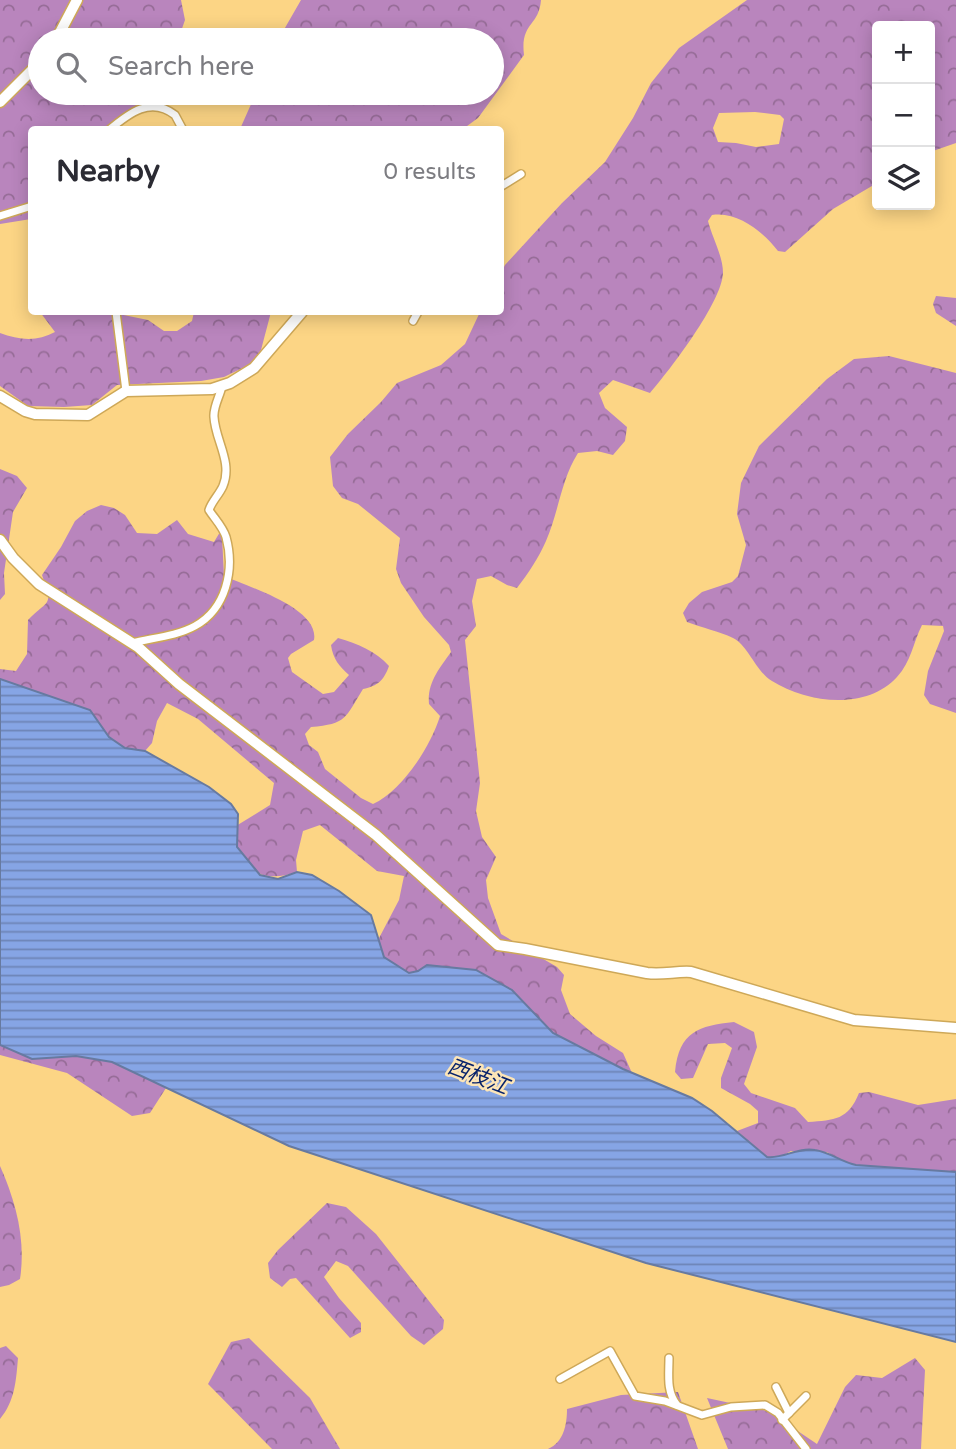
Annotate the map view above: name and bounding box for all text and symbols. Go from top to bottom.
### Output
map controls [872,21,935,210]
button: + [872,21,935,84]
search box [28,28,504,105]
icon: search [52,48,90,86]
text: Search here [108,51,254,82]
button: − [872,84,935,147]
button: layers [872,147,935,210]
text: Nearby [56,153,160,190]
text: 0 results [383,158,476,186]
water label: 西枝江 [444,1054,514,1101]

